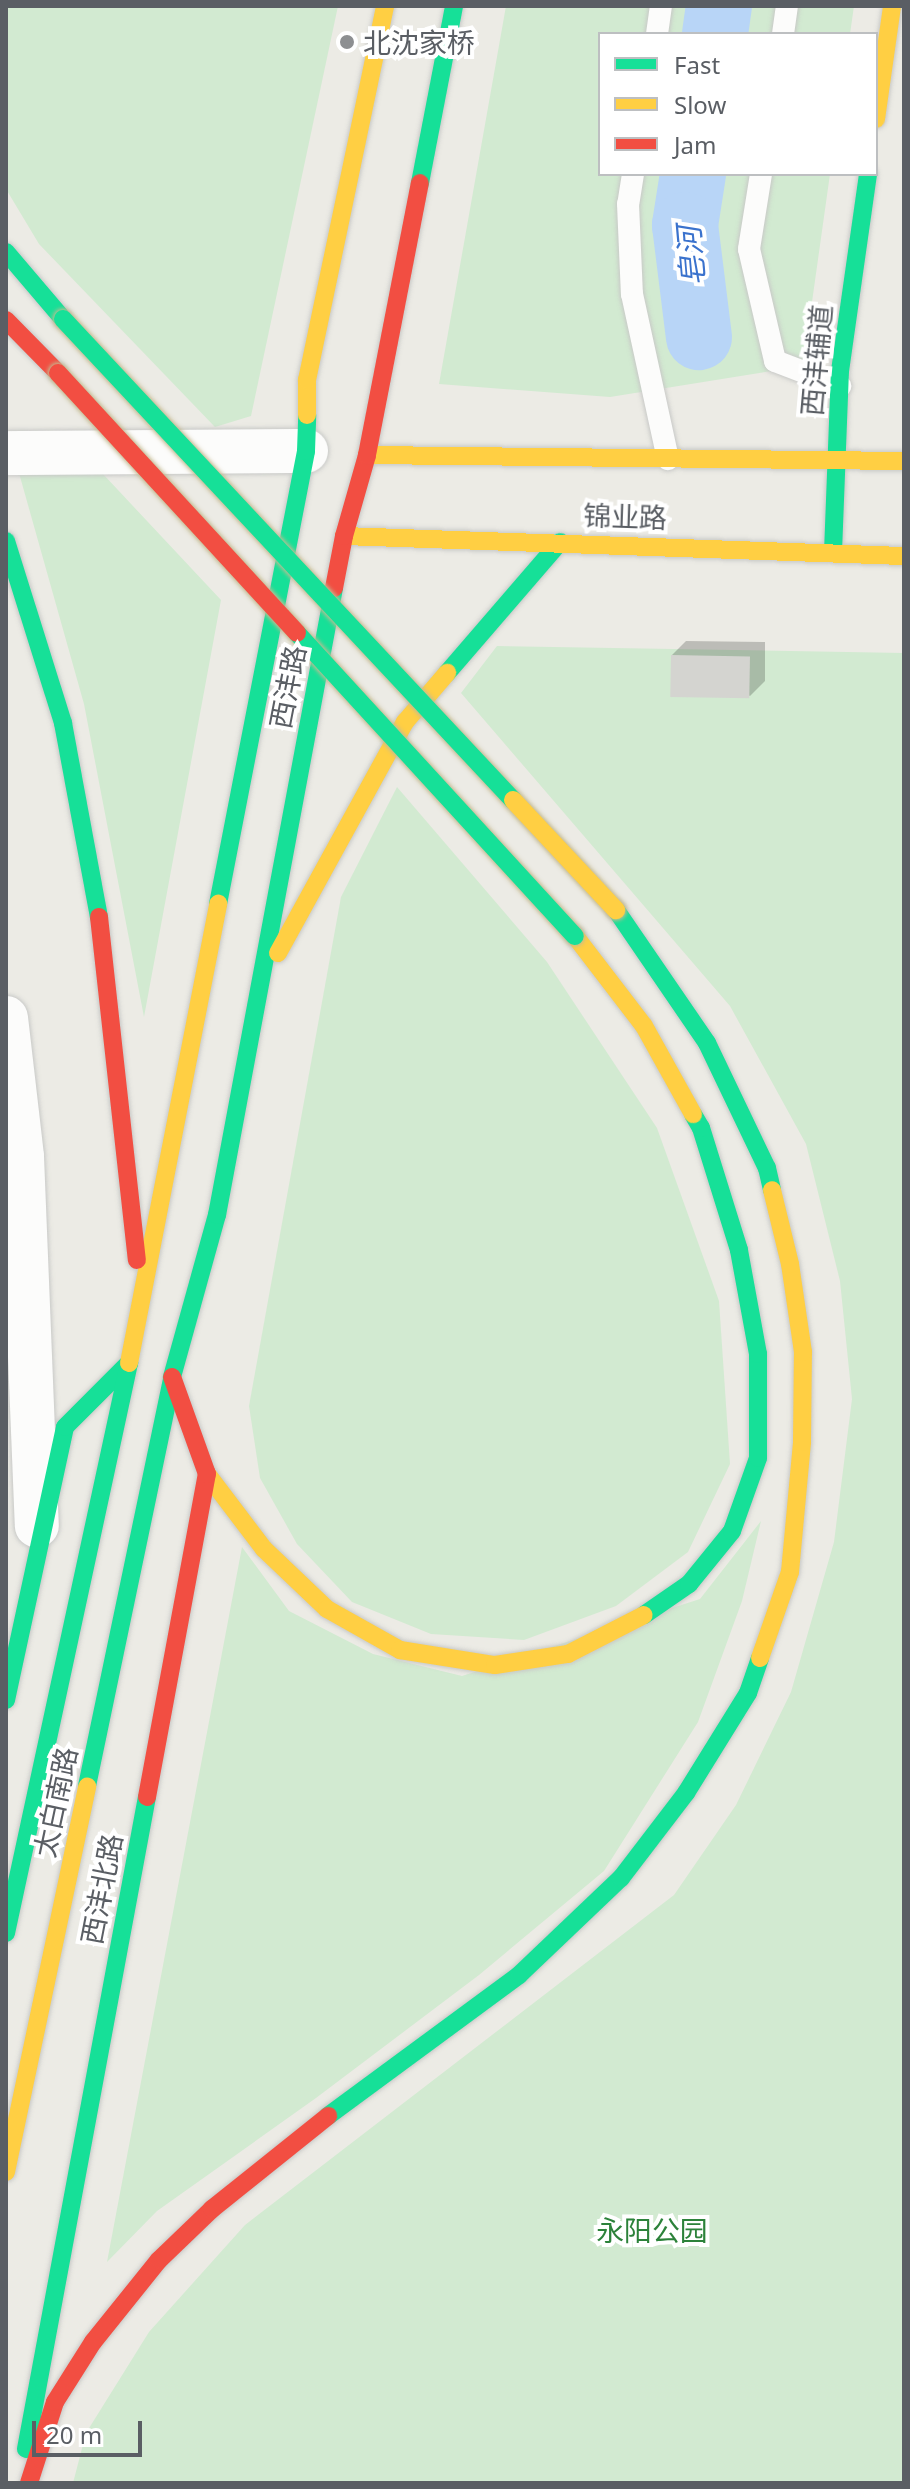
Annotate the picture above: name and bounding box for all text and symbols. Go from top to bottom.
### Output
place label: 北沈家桥 [363,25,475,59]
legend [598,32,878,176]
marker: 北沈家桥 [338,33,356,51]
text: Fast [674,48,720,81]
text: Slow [674,88,726,121]
text: Jam [674,128,716,161]
water label: 皂河 [670,225,712,287]
street label: 西沣辅道 [794,303,838,417]
street label: 锦业路 [582,498,668,534]
street label: 西沣路 [262,643,312,731]
street label: 太白南路 [27,1744,83,1860]
street label: 西沣北路 [74,1831,128,1947]
park label: 永阳公园 [596,2213,708,2247]
scale bar [36,2405,146,2455]
text: 20 m [46,2418,102,2451]

